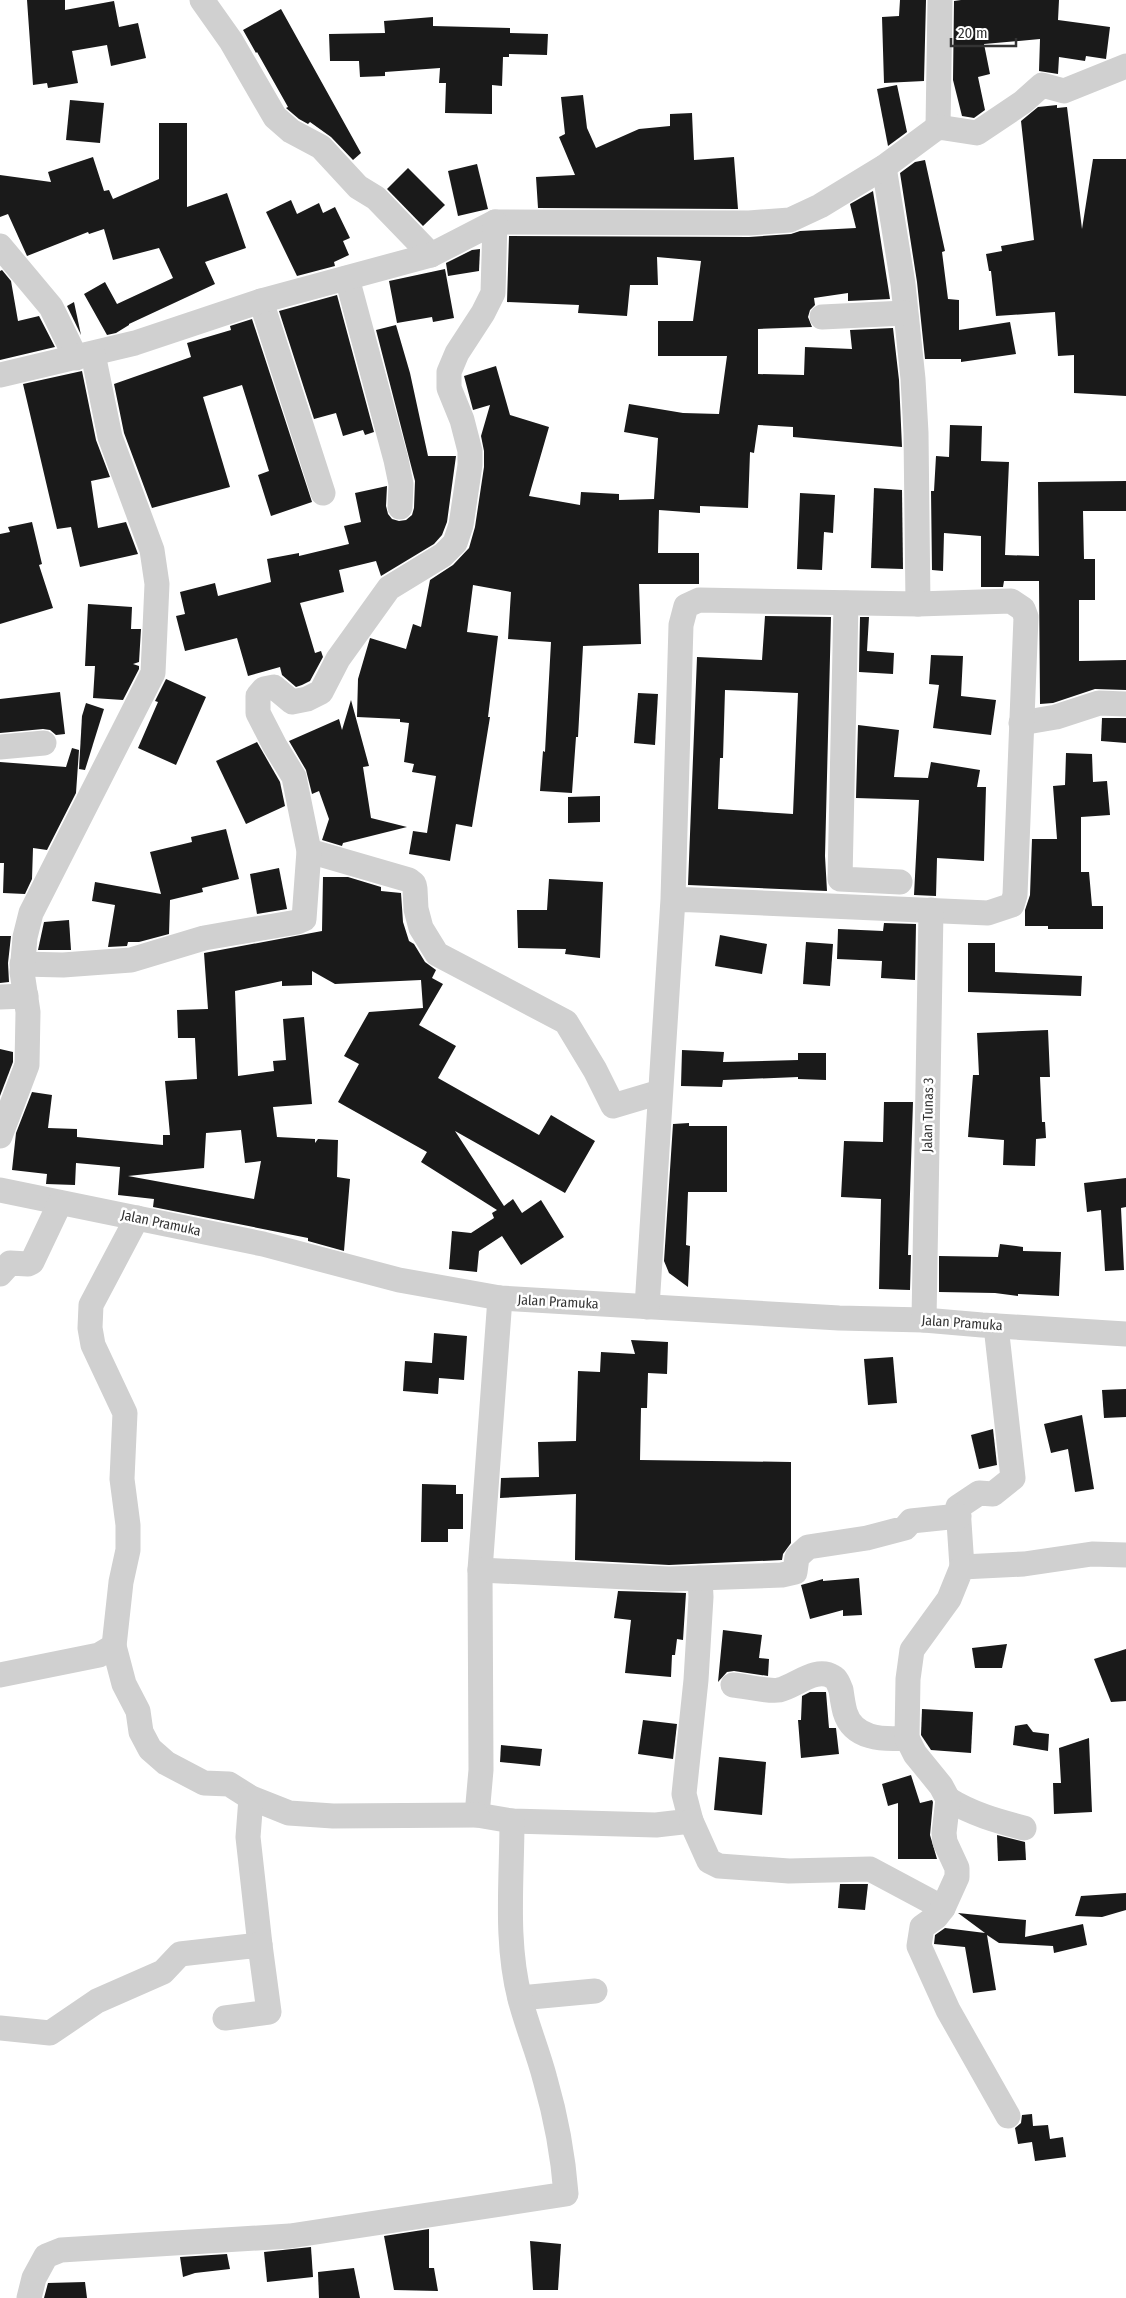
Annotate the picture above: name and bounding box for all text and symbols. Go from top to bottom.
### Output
scale bar [951,15,1016,47]
text: 20 m [958,24,988,42]
street label: Jalan Tunas 3 [919,1078,937,1152]
street label: Jalan Pramuka [119,1206,203,1240]
street label: Jalan Pramuka [517,1291,599,1313]
street label: Jalan Pramuka [921,1312,1003,1334]

